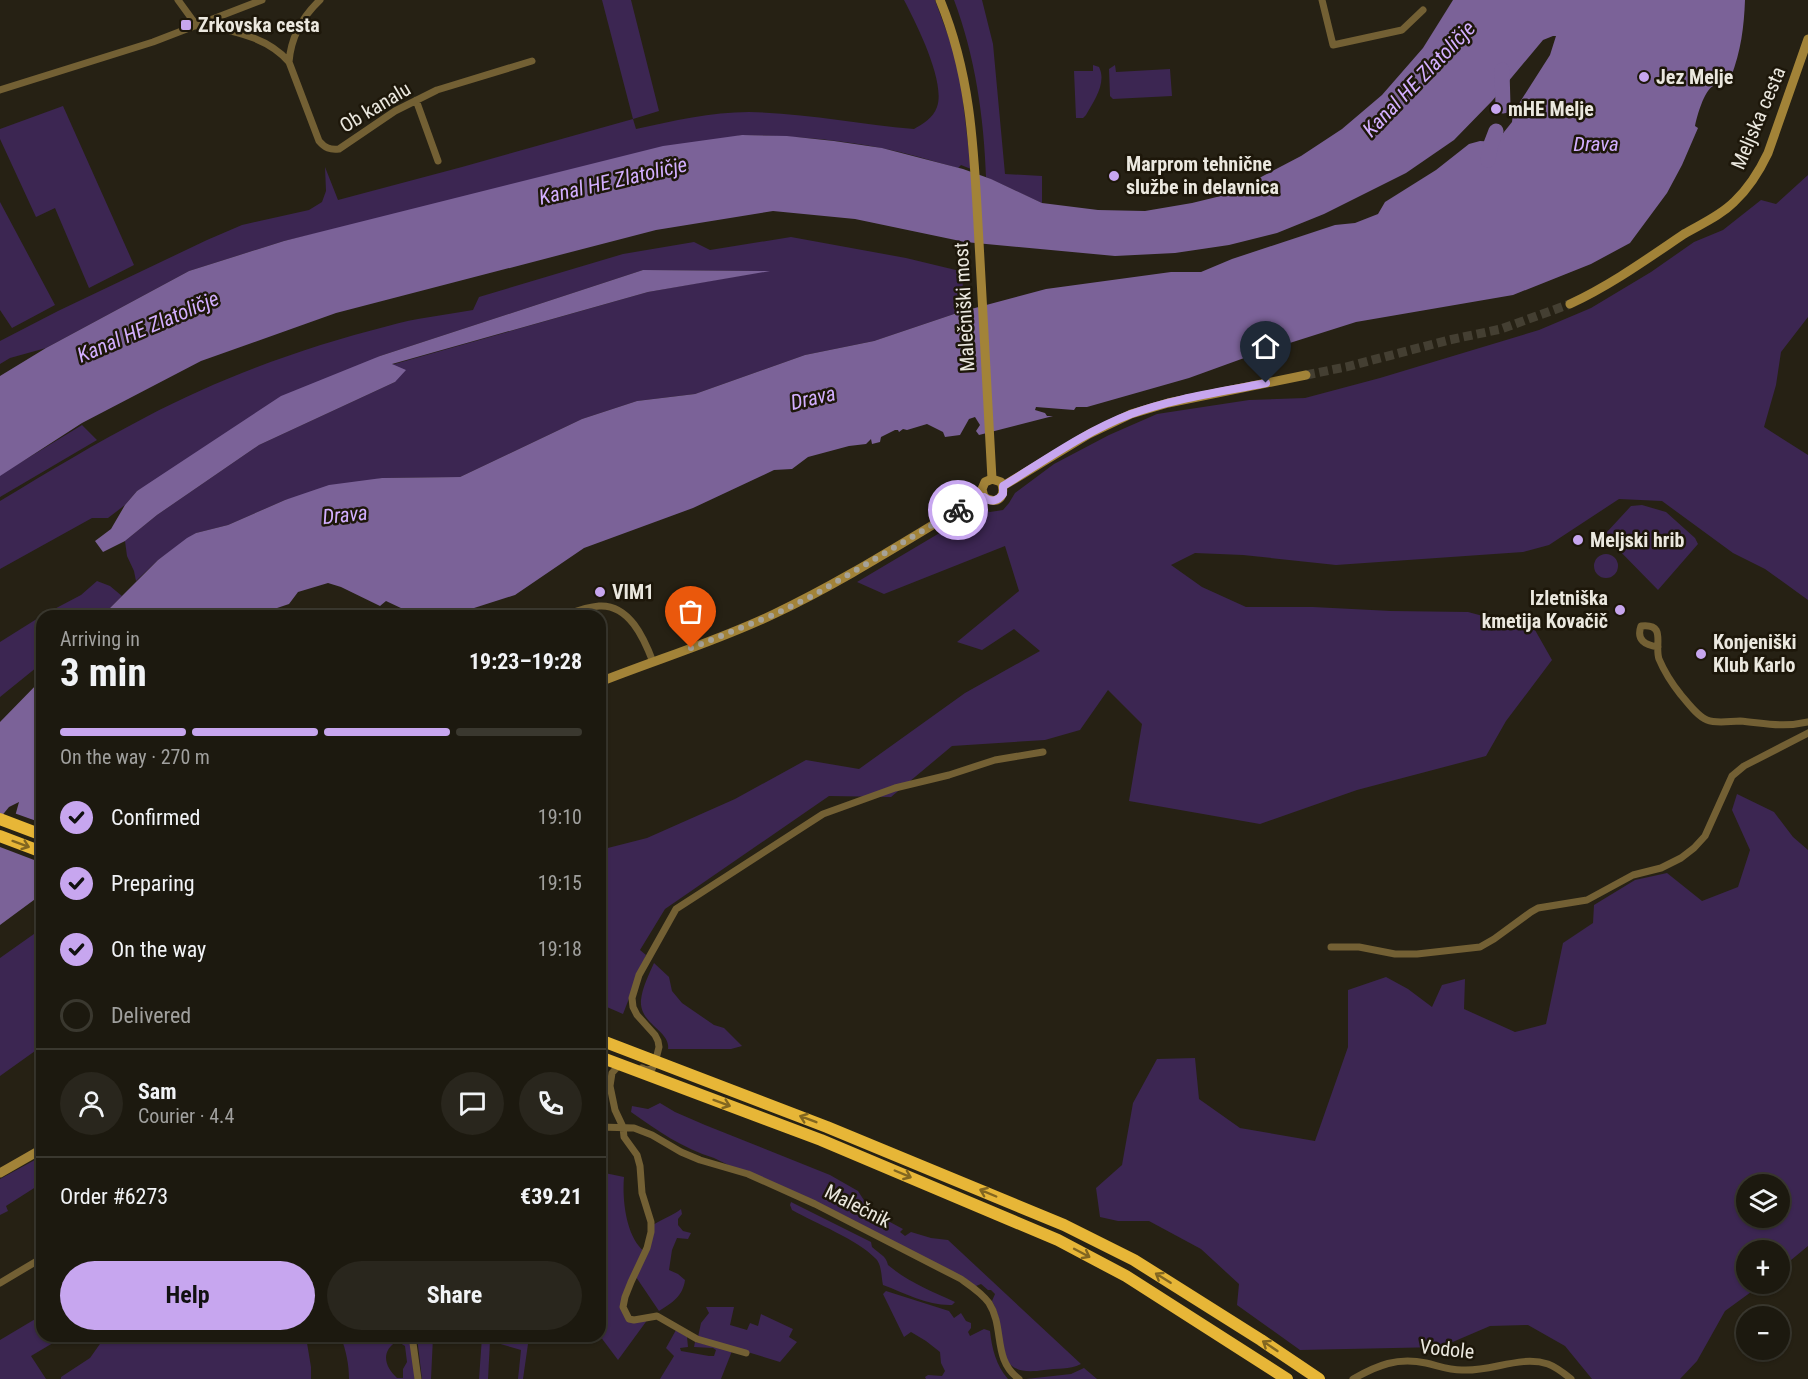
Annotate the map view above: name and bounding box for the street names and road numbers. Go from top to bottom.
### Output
street label: Meljska cesta [1726,63,1790,173]
street label: Ob kanalu [335,76,415,138]
street label: Malečniški most [949,242,979,372]
street label: Malečnik [821,1179,895,1233]
street label: Vodole [1419,1334,1475,1364]

